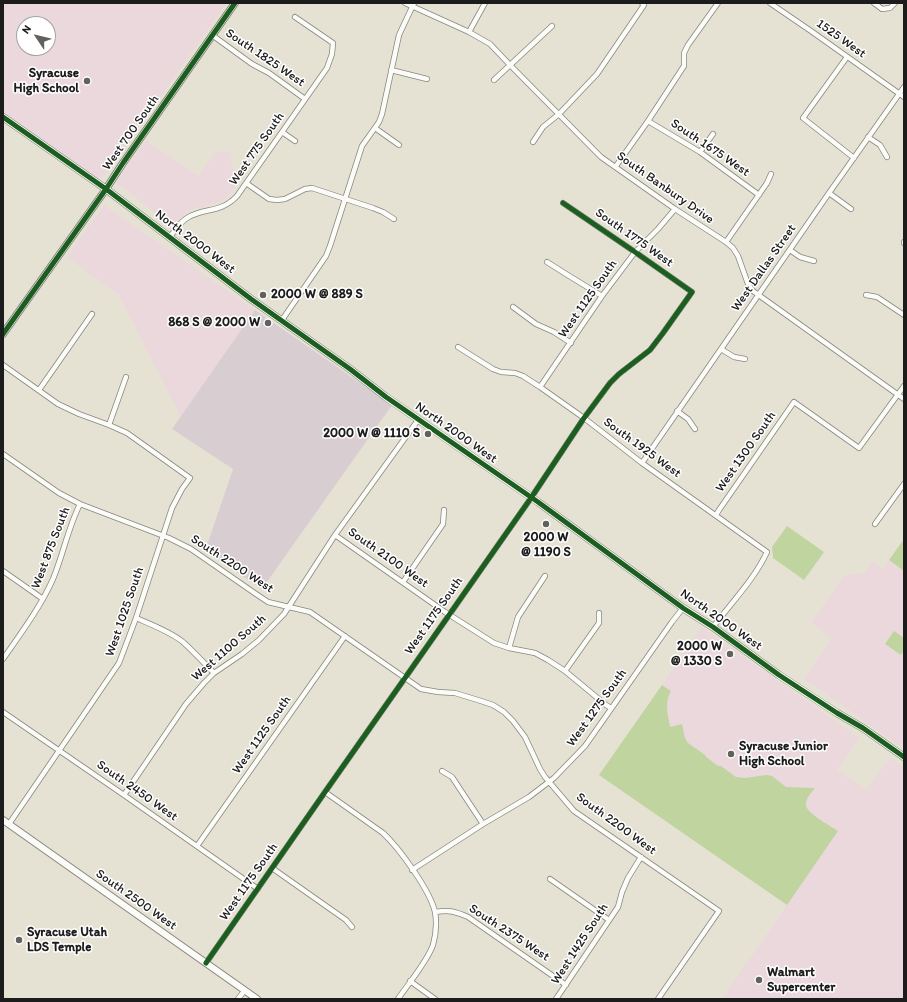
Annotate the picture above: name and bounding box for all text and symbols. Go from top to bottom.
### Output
north arrow [16,16,56,56]
street label: 1525 West [813,16,869,62]
text: N [19,23,34,36]
street label: South 1825 West [222,26,308,90]
place label: Syracuse High School [13,66,79,97]
marker: Syracuse High School [82,76,92,86]
street label: West 700 South [99,92,163,174]
street label: West 775 South [226,109,288,189]
street label: South 1675 West [667,116,753,180]
street label: South Banbury Drive [613,149,717,227]
street label: South 1775 West [592,205,676,271]
street label: North 2000 West [152,207,238,277]
street label: West Dallas Street [728,221,800,315]
street label: West 1125 South [555,257,621,341]
place label: 2000 W @ 889 S [271,287,363,303]
marker: 2000 W @ 889 S [258,290,268,300]
place label: 868 S @ 2000 W [168,315,260,331]
marker: 868 S @ 2000 W [263,318,273,328]
street label: North 2000 West [412,399,500,467]
street label: West 1300 South [712,409,780,495]
street label: South 1925 West [600,415,684,481]
place label: 2000 W @ 1110 S [323,426,420,442]
marker: 2000 W @ 1110 S [423,429,433,439]
street label: West 875 South [28,505,74,591]
marker: 2000 W @ 1190 S [541,519,551,529]
street label: South 2100 West [345,524,431,592]
place label: 2000 W @ 1190 S [521,530,571,561]
street label: South 2200 West [188,531,276,597]
street label: West 1025 South [102,565,148,659]
street label: West 1175 South [401,574,467,658]
street label: North 2000 West [677,586,765,654]
street label: West 1100 South [188,611,270,685]
place label: 2000 W @ 1330 S [671,639,722,670]
marker: 2000 W @ 1330 S [725,649,735,659]
street label: West 1275 South [564,666,630,750]
street label: West 1125 South [229,693,295,777]
place label: Syracuse Junior High School [739,739,828,770]
marker: Syracuse Junior High School [726,749,736,759]
street label: South 2450 West [93,757,181,825]
street label: South 2200 West [573,790,659,858]
street label: West 1175 South [216,840,282,924]
street label: South 2500 West [92,866,180,934]
street label: South 2375 West [466,901,552,965]
street label: West 1425 South [548,901,612,987]
place label: Syracuse Utah LDS Temple [27,925,107,956]
marker: Syracuse Utah LDS Temple [14,935,24,945]
place label: Walmart Supercenter [767,965,835,996]
marker: Walmart Supercenter [754,975,764,985]

